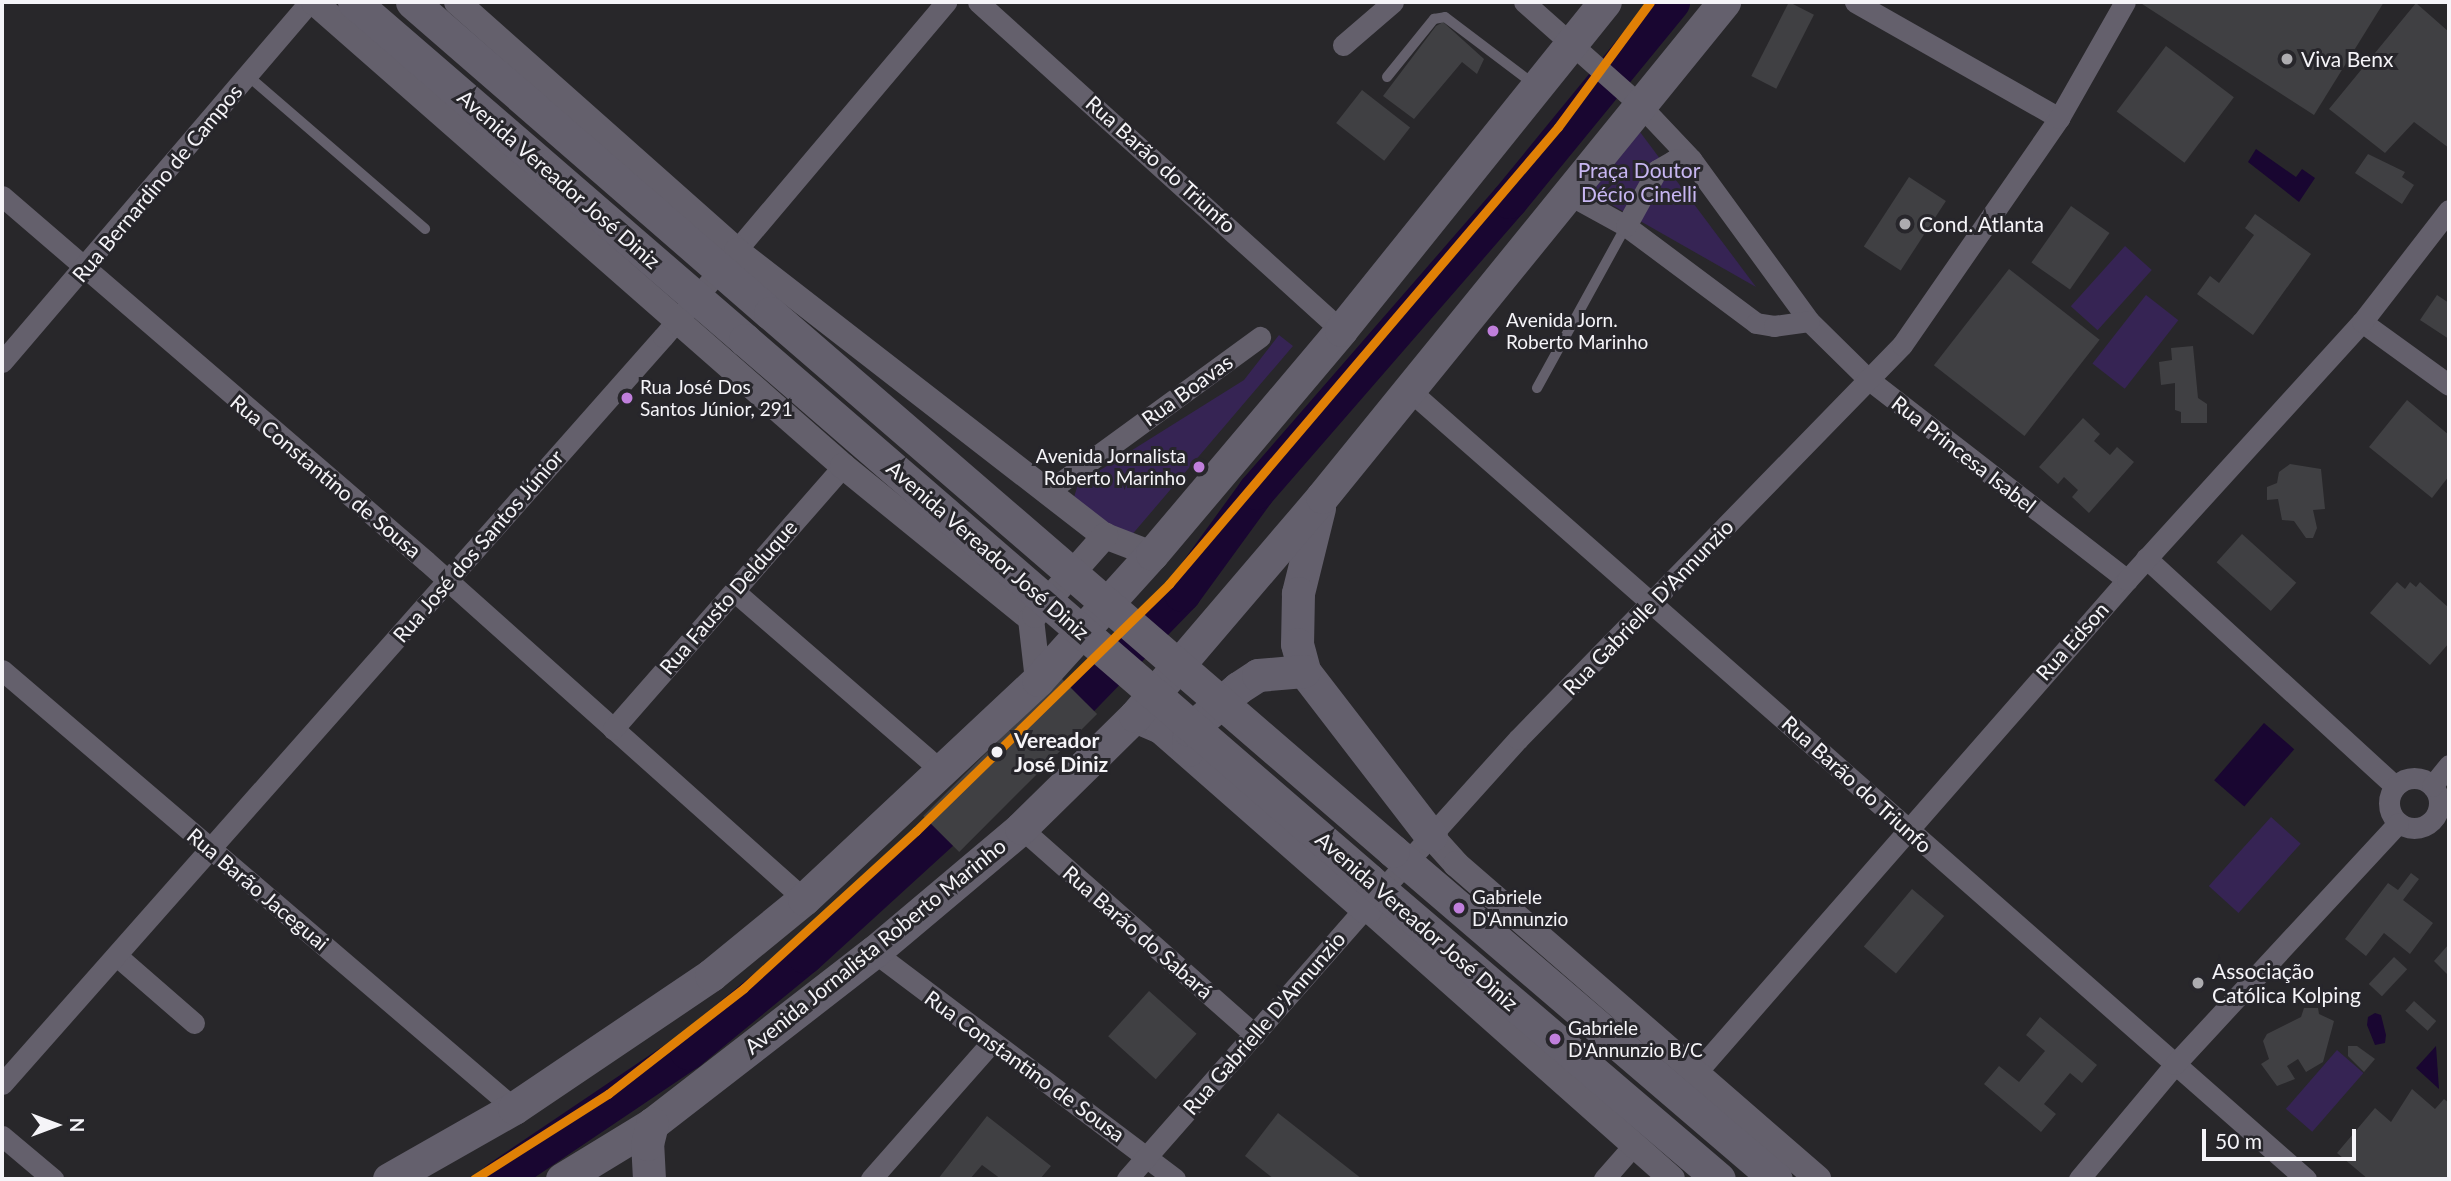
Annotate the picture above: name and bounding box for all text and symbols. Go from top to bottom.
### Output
place label: Viva Benx [2301,46,2393,72]
marker: Viva Benx [2279,51,2295,67]
street label: Rua Bernardino de Campos [67,79,247,287]
street label: Avenida Vereador José Diniz [452,84,666,274]
street label: Rua Barão do Triunfo [1081,90,1241,238]
park label: Praça Doutor Décio Cinelli [1578,157,1700,207]
place label: Cond. Atlanta [1919,211,2045,237]
marker: Cond. Atlanta [1897,216,1913,232]
place label: Avenida Jorn. Roberto Marinho [1506,309,1648,353]
marker: Avenida Jorn. Roberto Marinho [1486,324,1500,338]
street label: Rua Boavas [1137,349,1237,431]
place label: Rua José Dos Santos Júnior, 291 [640,376,793,420]
street label: Rua Constantino de Sousa [226,389,426,563]
street label: Rua Princesa Isabel [1887,390,2041,518]
marker: Rua José Dos Santos Júnior, 291 [620,391,634,405]
street label: Rua José dos Santos Júnior [387,444,569,648]
place label: Avenida Jornalista Roberto Marinho [1035,445,1186,489]
street label: Avenida Vereador José Diniz [881,455,1095,645]
marker: Avenida Jornalista Roberto Marinho [1192,460,1206,474]
street label: Rua Gabrielle D'Annunzio [1558,514,1738,700]
street label: Rua Fausto Delduque [654,515,802,679]
street label: Rua Edson [2030,597,2114,685]
street label: Rua Barão do Triunfo [1777,710,1937,858]
place label: Vereador José Diniz [1014,727,1108,777]
marker: Vereador José Diniz [986,741,1008,763]
street label: Rua Barão Jaceguai [182,822,334,956]
street label: Avenida Vereador José Diniz [1310,826,1524,1016]
street label: Avenida Jornalista Roberto Marinho [739,833,1011,1059]
street label: Rua Barão do Sabará [1058,860,1218,1004]
place label: Gabriele D'Annunzio [1472,886,1568,930]
marker: Gabriele D'Annunzio [1452,901,1466,915]
street label: Rua Gabrielle D'Annunzio [1178,926,1350,1120]
place label: Associação Católica Kolping [2212,958,2361,1008]
marker: Associação Católica Kolping [2190,975,2206,991]
street label: Rua Constantino de Sousa [920,985,1130,1147]
place label: Gabriele D'Annunzio B/C [1568,1017,1703,1061]
marker: Gabriele D'Annunzio B/C [1548,1032,1562,1046]
north arrow [21,1090,91,1160]
scale bar [2206,1114,2360,1158]
text: N [66,1118,89,1132]
text: 50 m [2215,1128,2262,1153]

